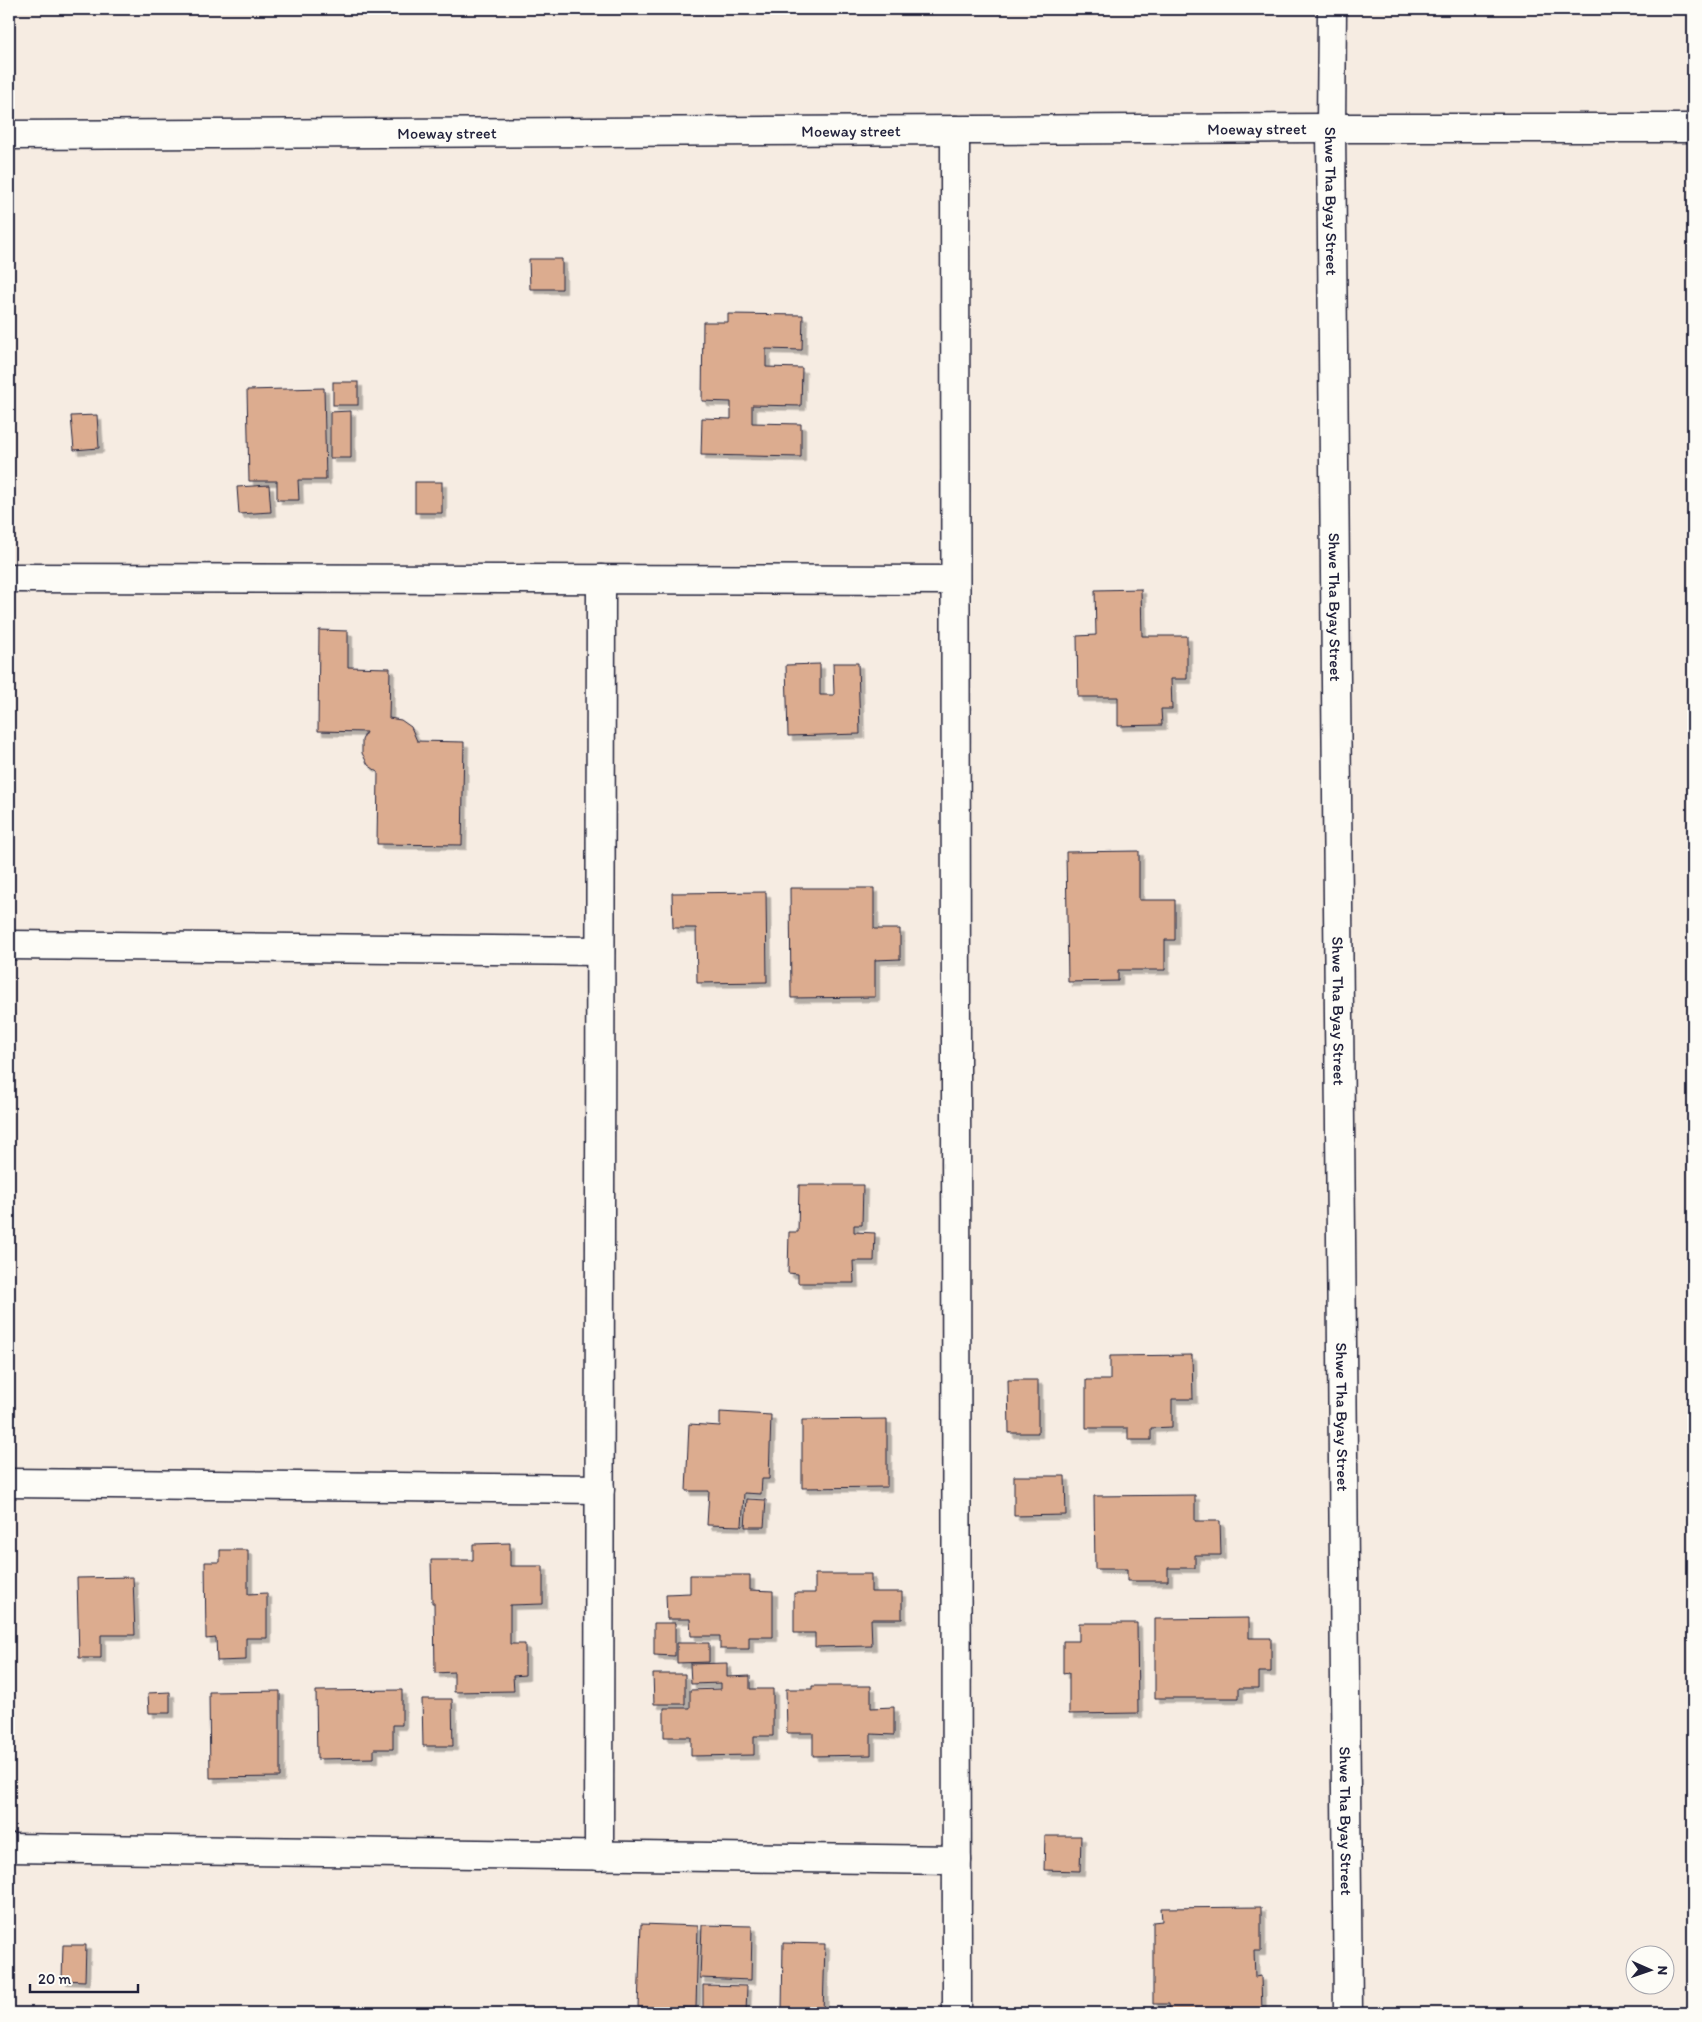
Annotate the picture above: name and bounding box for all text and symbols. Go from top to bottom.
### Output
street label: Moeway street [1207,119,1307,139]
street label: Moeway street [801,121,901,141]
street label: Moeway street [397,123,497,143]
street label: Shwe Tha Byay Street [1321,127,1341,276]
street label: Shwe Tha Byay Street [1325,532,1345,681]
street label: Shwe Tha Byay Street [1328,936,1349,1085]
street label: Shwe Tha Byay Street [1332,1342,1352,1491]
street label: Shwe Tha Byay Street [1336,1746,1356,1895]
north arrow [1624,1944,1674,1994]
scale bar [30,1962,138,1994]
text: N [1654,1965,1671,1975]
text: 20 m [38,1970,72,1988]

